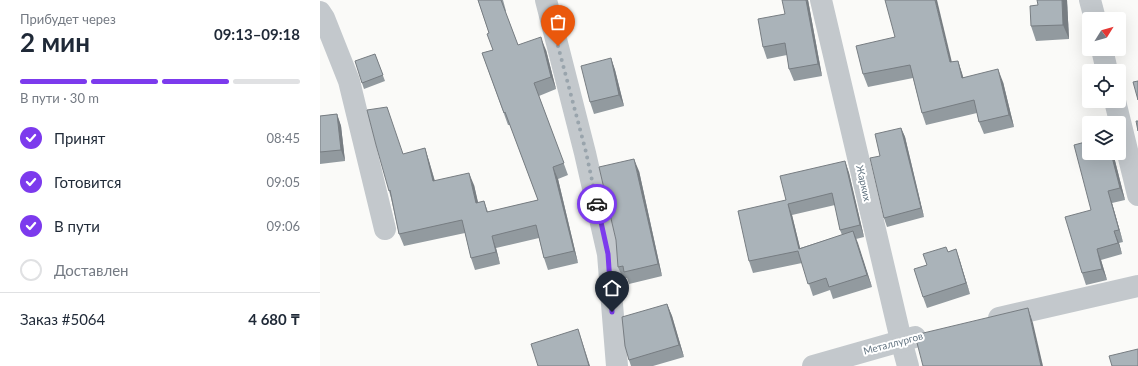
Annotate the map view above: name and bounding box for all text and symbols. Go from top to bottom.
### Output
pin [541,5,575,46]
text: Прибудет через [20,11,116,27]
icon: bag [547,11,569,33]
north arrow [1082,12,1126,56]
map controls [1082,12,1126,160]
text: 09:13–09:18 [214,25,300,43]
text: 2 мин [20,26,90,58]
button: locate [1082,64,1126,108]
text: В пути · 30 m [20,90,99,106]
button: layers [1082,116,1126,160]
icon: check [20,127,42,149]
text: Принят [54,129,105,147]
text: 08:45 [267,130,300,146]
street label: Жарких [854,164,874,202]
icon: check [20,171,42,193]
text: Готовится [54,173,121,191]
text: 09:05 [267,174,300,190]
courier [577,184,617,224]
icon: car [586,193,608,215]
icon: check [20,215,42,237]
text: В пути [54,217,100,235]
text: 09:06 [267,218,300,234]
text: Доставлен [54,261,129,279]
pin [595,271,629,312]
icon: home [601,277,623,299]
text: Заказ #5064 [20,310,105,328]
text: 4 680 ₸ [248,310,300,328]
street label: Металлургов [862,329,924,357]

